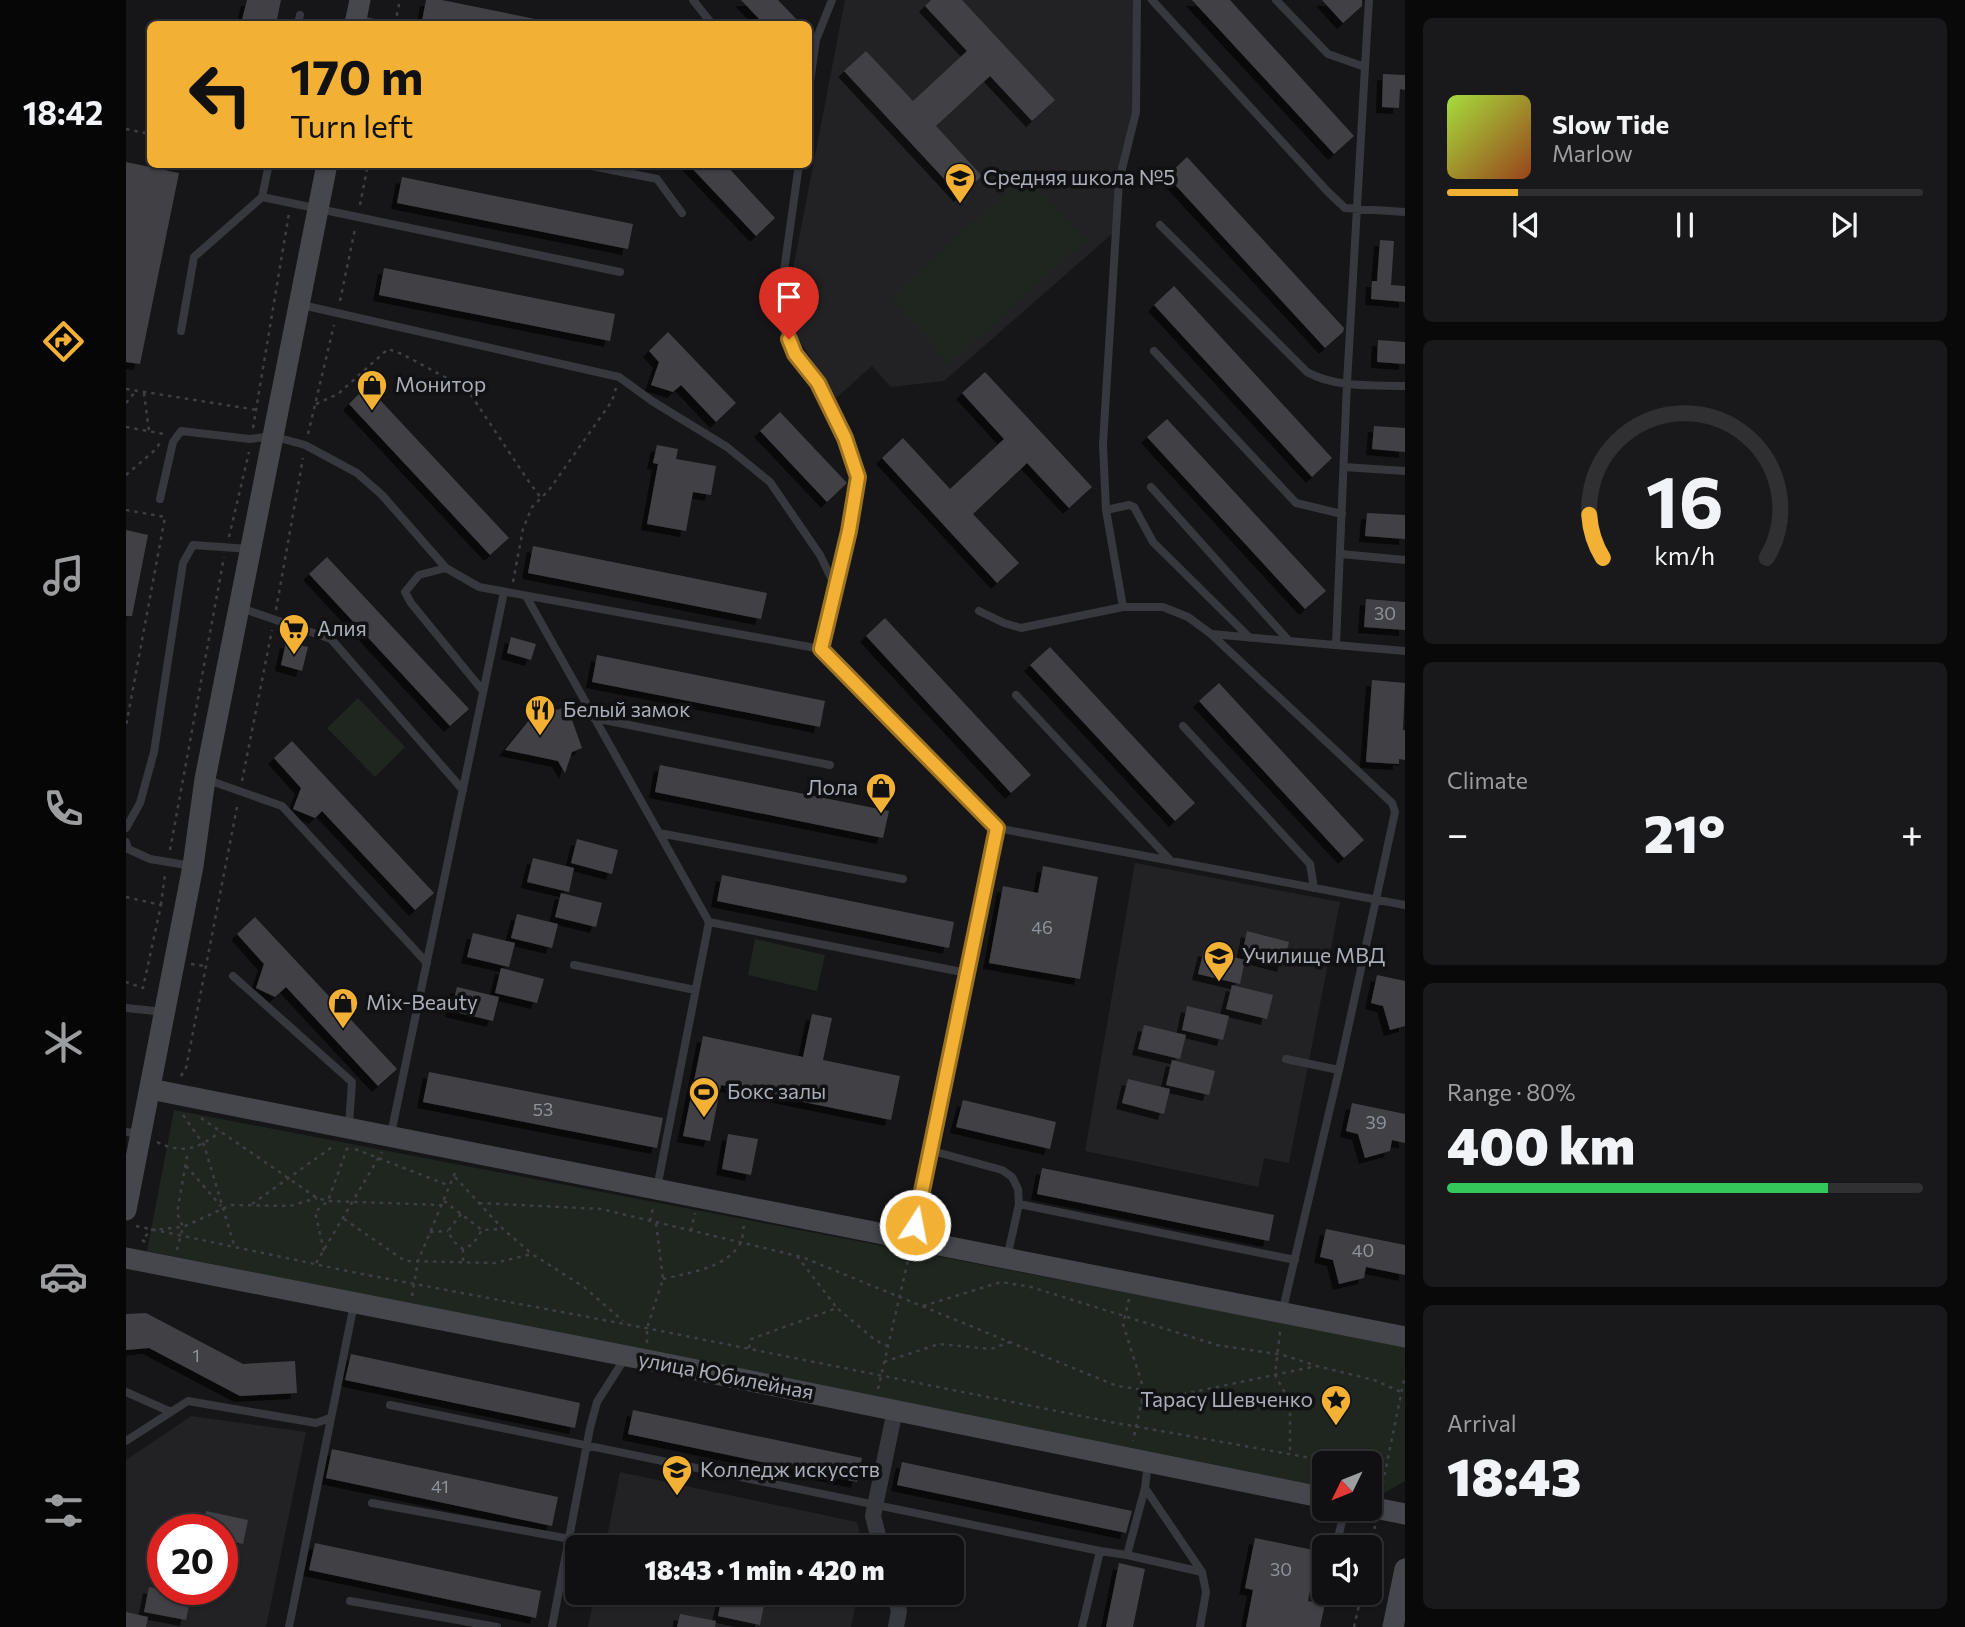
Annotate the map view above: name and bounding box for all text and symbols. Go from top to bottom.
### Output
text: 170 m [290,45,423,105]
icon: left [175,49,266,140]
text: 18:42 [23,92,103,132]
text: Turn left [290,105,414,145]
text: Slow Tide [1552,108,1669,139]
text: Marlow [1552,139,1633,167]
school or university icon: Средняя школа №5 [943,161,977,205]
place label: Средняя школа №5 [983,164,1175,189]
icon: previous [1507,206,1545,244]
icon: pause [1666,206,1704,244]
icon: next [1825,206,1863,244]
pin [759,267,819,339]
icon: arrive [770,278,808,316]
icon: directions [39,317,88,366]
shop icon: Монитор [355,368,389,412]
place label: Монитор [395,371,486,396]
text: 16 [1646,454,1724,543]
text: km/h [1655,539,1715,569]
icon: music [39,551,88,600]
house number: 30 [1374,602,1396,624]
supermarket icon: Алия [277,612,311,656]
place label: Алия [317,615,367,640]
restaurant icon: Белый замок [523,693,557,737]
place label: Белый замок [563,696,690,721]
text: Climate [1447,766,1528,794]
shop icon: Лола [864,771,898,815]
place label: Лола [807,774,858,799]
icon: phone [39,784,88,833]
text: 21° [1644,800,1725,864]
text: − [1447,809,1469,856]
text: + [1901,809,1923,856]
house number: 46 [1031,916,1053,938]
school or university icon: Училище МВД [1202,939,1236,983]
place label: Училище МВД [1242,942,1385,967]
shop icon: Mix-Beauty [326,986,360,1030]
place label: Mix-Beauty [366,989,478,1014]
icon: climate [39,1018,88,1067]
sports icon: Бокс залы [687,1075,721,1119]
place label: Бокс залы [727,1078,826,1103]
text: Range · 80% [1447,1078,1575,1106]
house number: 53 [533,1098,553,1120]
house number: 39 [1365,1111,1387,1133]
text: 400 km [1447,1112,1635,1176]
position arrow [878,1188,952,1262]
house number: 40 [1352,1239,1374,1261]
icon: car [39,1252,88,1301]
house number: 1 [192,1344,200,1366]
street label: улица Юбилейная [636,1345,816,1404]
place icon: Тарасу Шевченко [1319,1383,1353,1427]
place label: Тарасу Шевченко [1140,1386,1313,1411]
text: Arrival [1447,1409,1517,1437]
text: 18:43 [1447,1443,1581,1507]
north arrow [1312,1451,1382,1521]
map controls [1312,1451,1382,1605]
school or university icon: Колледж искусств [660,1453,694,1497]
place label: Колледж искусств [700,1456,880,1481]
house number: 41 [431,1475,449,1497]
icon: filters [39,1486,88,1535]
speed limit sign: 20 [147,1514,238,1605]
button: sound [1312,1535,1382,1605]
text: 18:43 · 1 min · 420 m [645,1554,884,1585]
house number: 30 [1270,1558,1292,1580]

